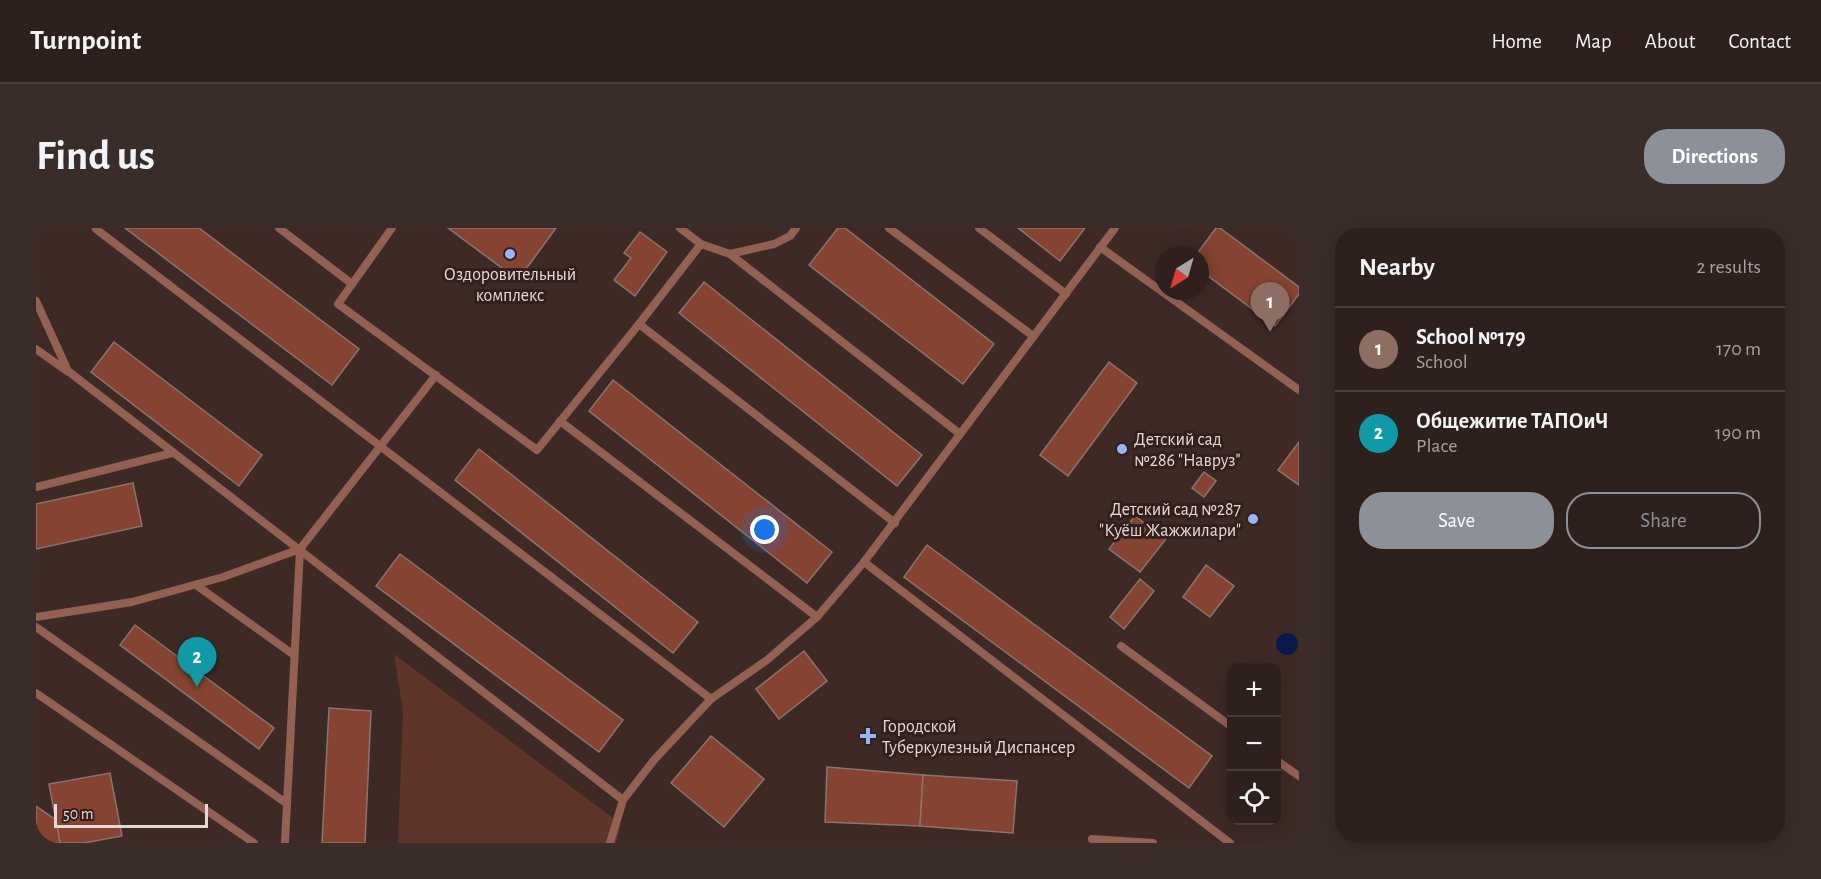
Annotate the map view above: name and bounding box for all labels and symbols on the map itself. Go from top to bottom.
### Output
north arrow [1155,246,1209,300]
marker: Оздоровительный комплекс [503,247,517,261]
place label: Оздоровительный комплекс [444,266,576,305]
pin: 1 [1250,282,1290,332]
place label: Детский сад №286 "Навруз" [1134,431,1241,470]
marker: Детский сад №286 "Навруз" [1115,442,1129,456]
place label: Детский сад №287 "Куёш Жажжилари" [1099,501,1241,540]
marker: Детский сад №287 "Куёш Жажжилари" [1246,512,1260,526]
your location [750,515,779,544]
pin: 2 [178,638,216,687]
place label: Городской Туберкулезный Диспансер [882,718,1075,757]
marker: Городской Туберкулезный Диспансер [859,727,877,745]
scale bar [54,801,208,828]

